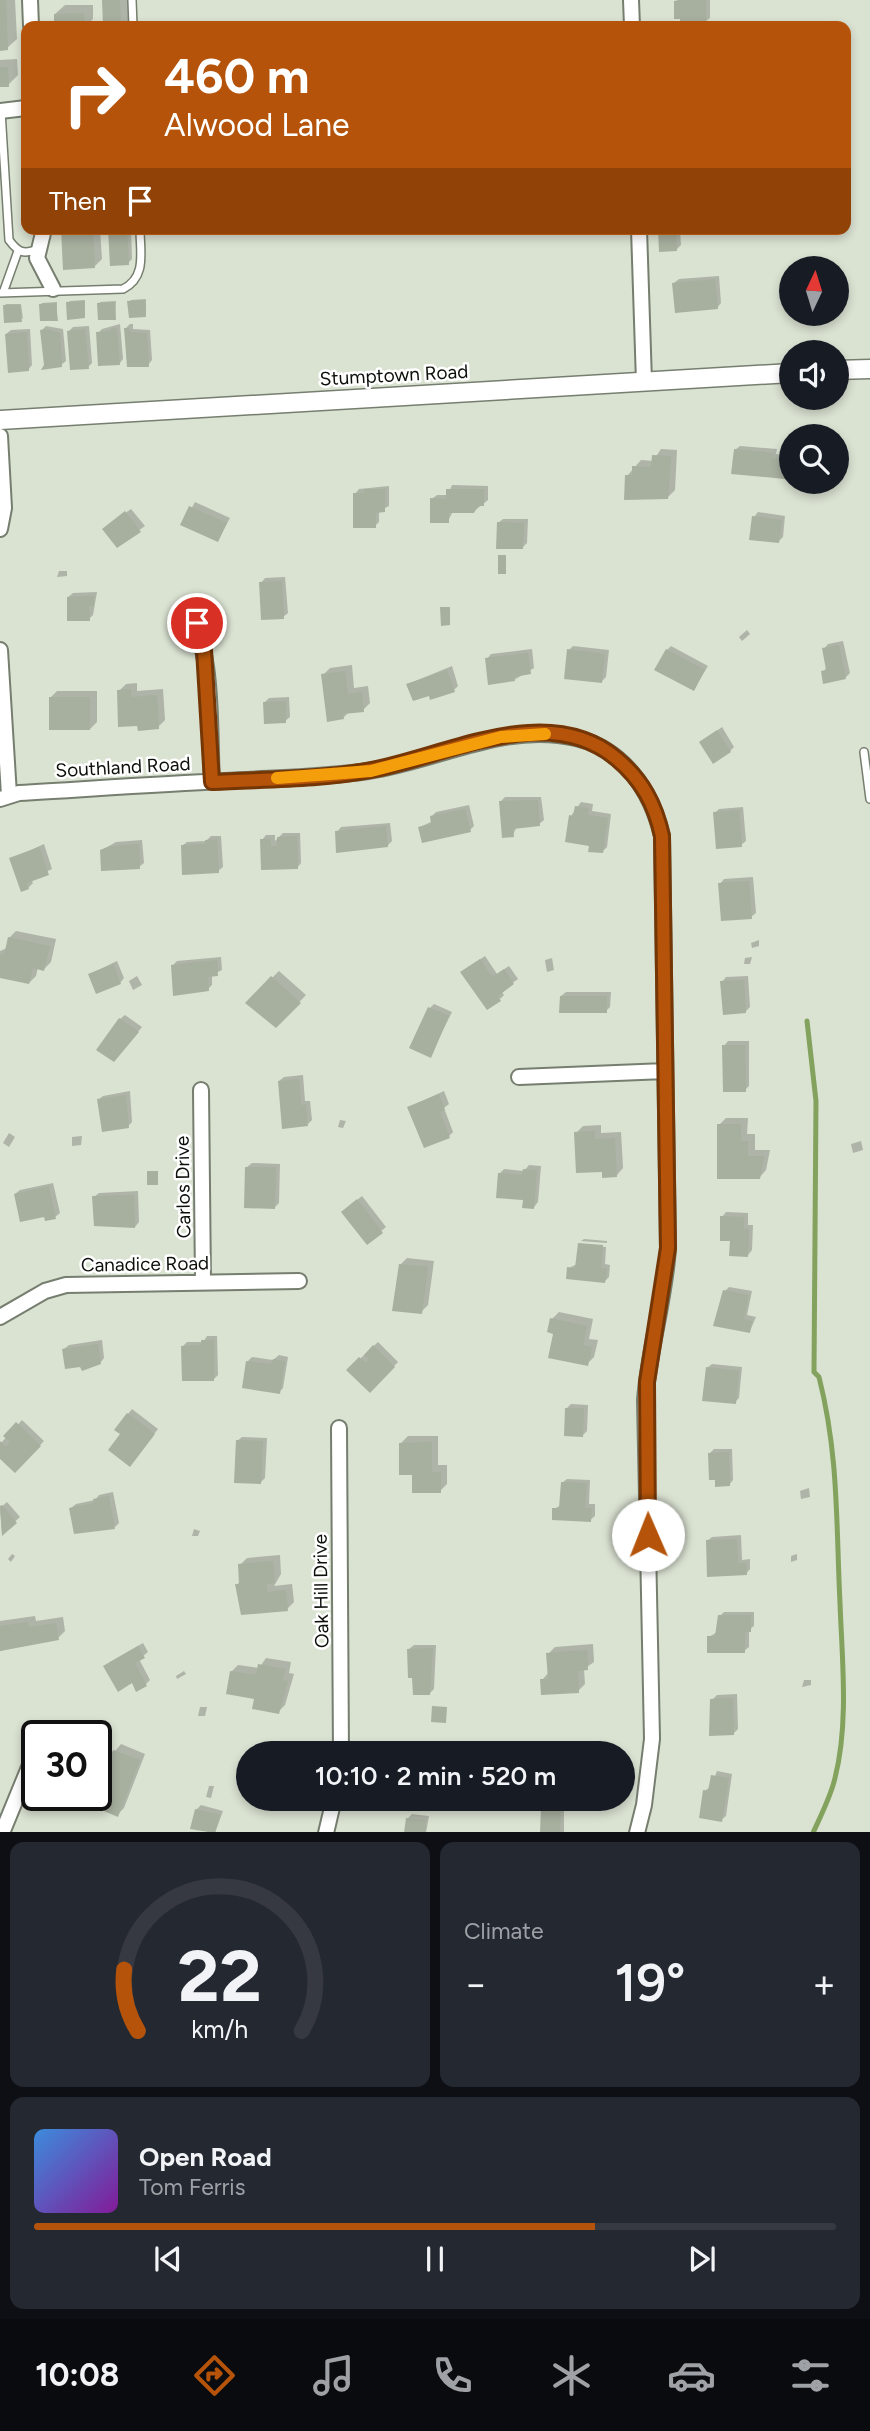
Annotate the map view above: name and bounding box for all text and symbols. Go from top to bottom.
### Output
text: 460 m [164,46,310,105]
icon: right [49,49,140,140]
text: Alwood Lane [164,106,349,144]
icon: arrive [121,182,159,220]
text: Then [49,185,107,217]
north arrow [779,256,849,326]
map controls [779,256,849,494]
button: sound [779,340,849,410]
street label: Stumptown Road [319,360,469,390]
button: search [779,424,849,494]
pin [167,593,227,653]
icon: arrive [178,604,216,642]
street label: Southland Road [55,752,191,782]
street label: Carlos Drive [171,1136,195,1238]
street label: Canadice Road [81,1251,209,1277]
position arrow [611,1498,685,1572]
street label: Oak Hill Drive [309,1534,333,1648]
speed limit sign: 30 [21,1720,112,1811]
text: 10:10 · 2 min · 520 m [315,1760,556,1792]
text: Climate [464,1917,543,1945]
text: 22 [178,1932,262,2019]
text: 19° [614,1952,686,2014]
text: − [464,1961,488,2007]
text: + [812,1961,836,2007]
text: km/h [191,2013,249,2043]
text: Open Road [139,2141,272,2173]
text: Tom Ferris [139,2173,245,2201]
icon: previous [149,2240,187,2278]
icon: pause [416,2240,454,2278]
icon: next [683,2240,721,2278]
icon: directions [190,2351,239,2400]
icon: music [309,2351,358,2400]
icon: phone [428,2351,477,2400]
icon: climate [547,2351,596,2400]
icon: car [667,2351,716,2400]
icon: filters [786,2351,835,2400]
text: 10:08 [35,2356,119,2394]

